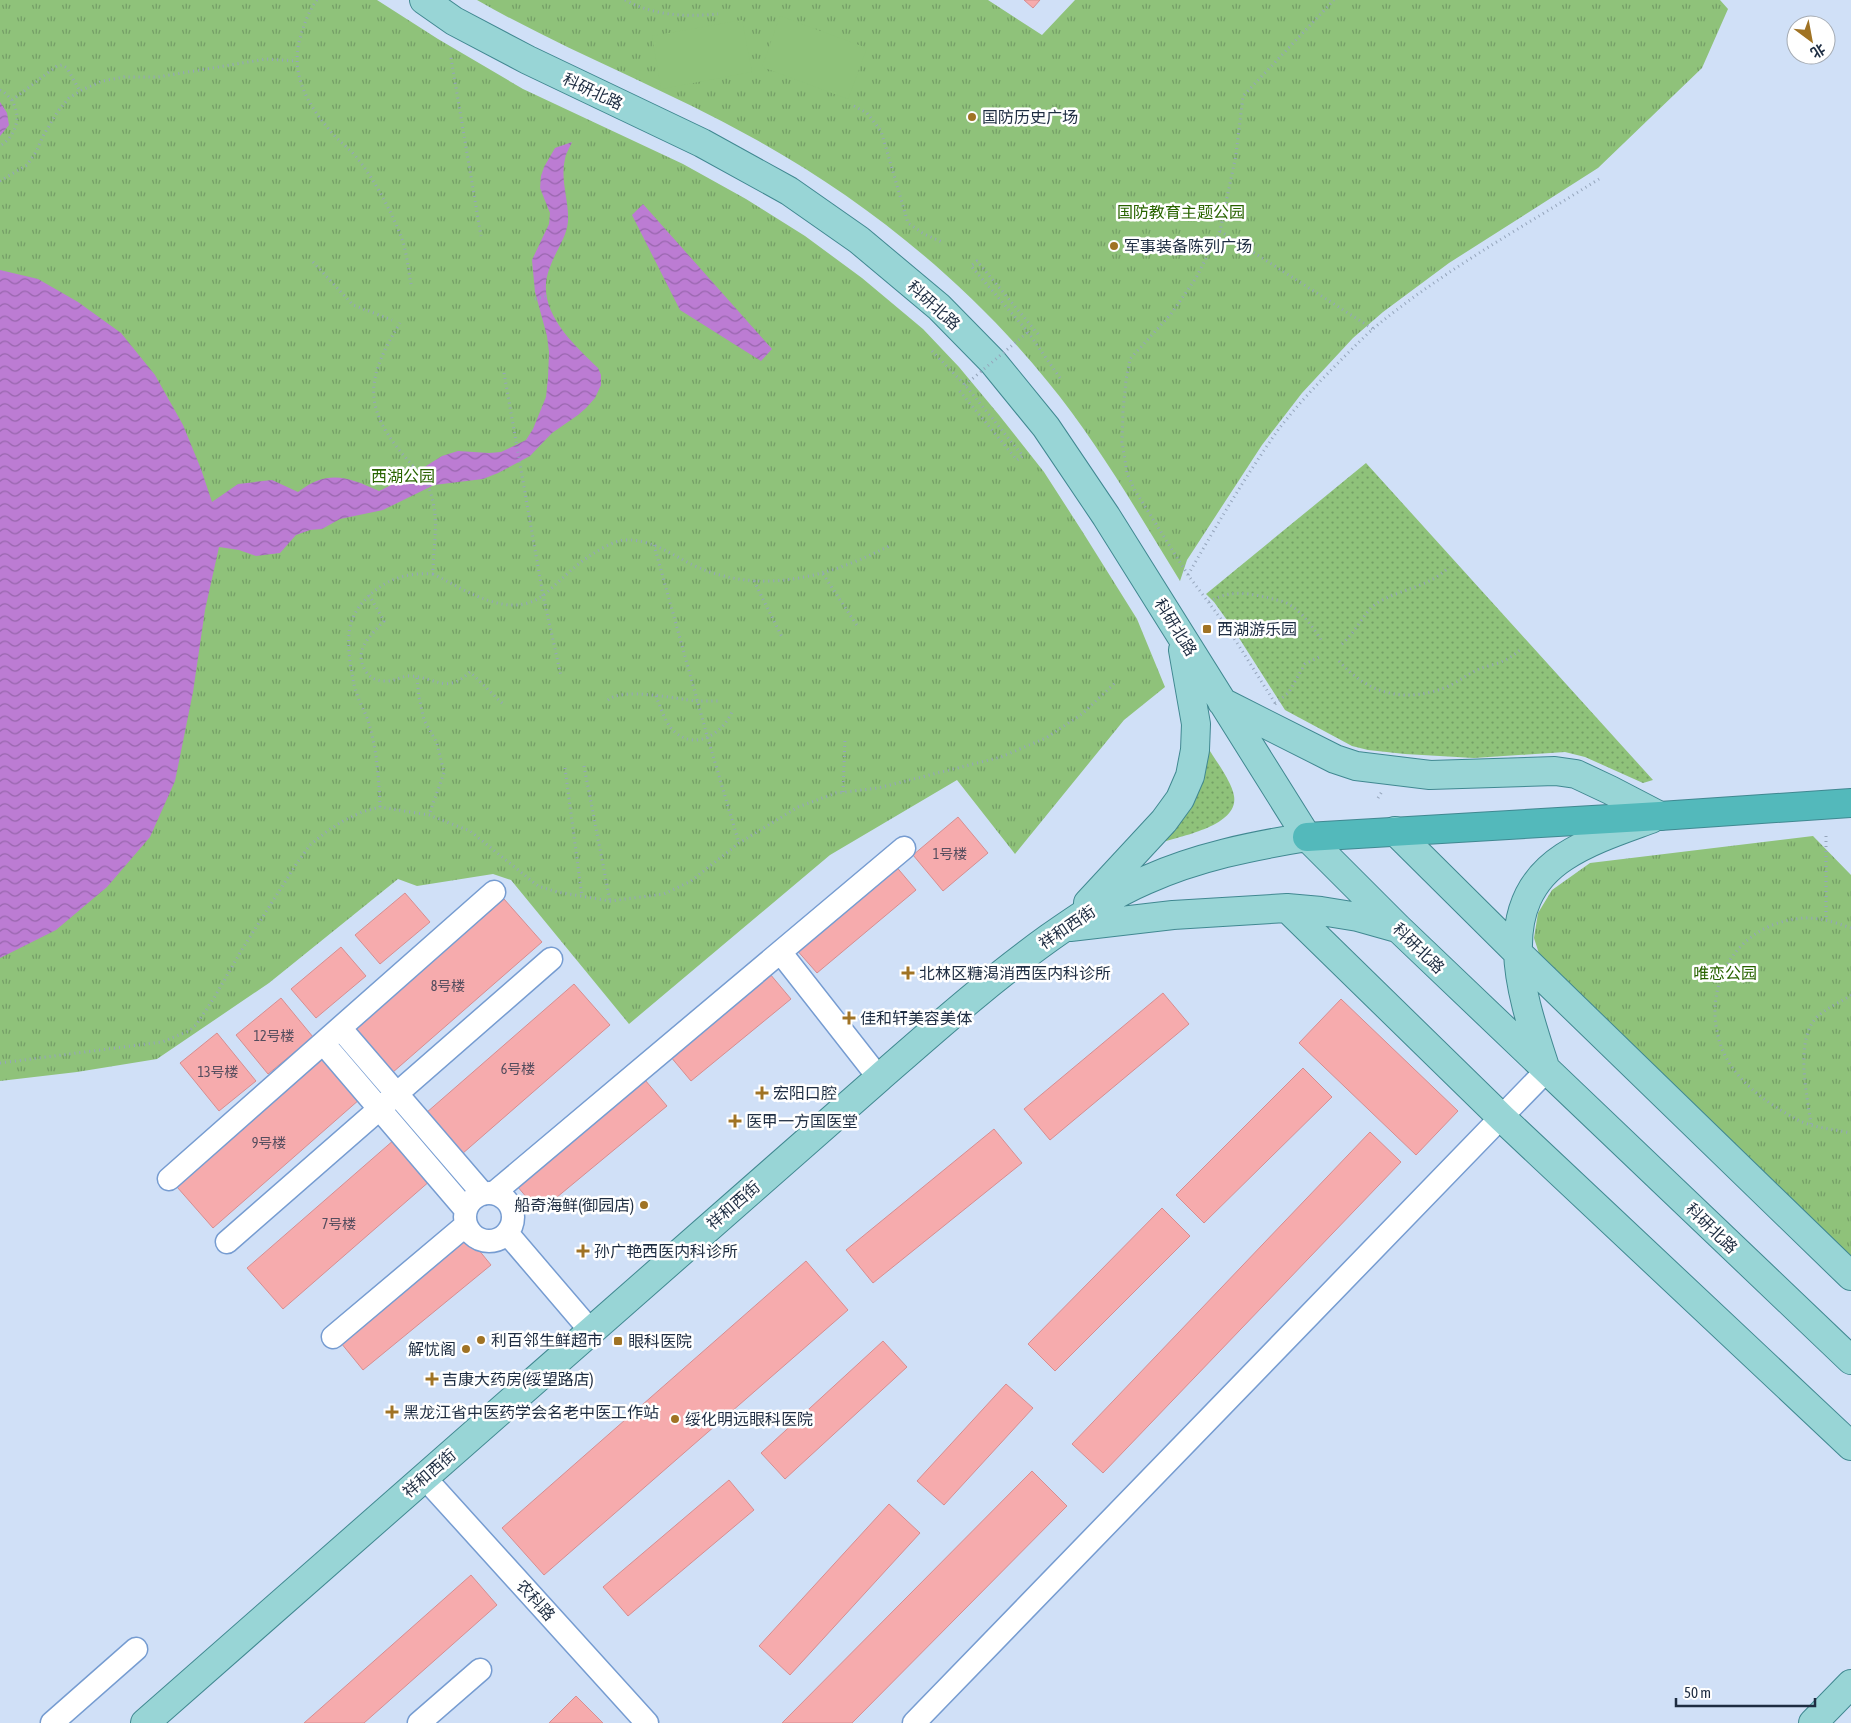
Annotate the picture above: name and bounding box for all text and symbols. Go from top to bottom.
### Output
north arrow [1786,15,1836,65]
text: 北 [1808,41,1828,62]
street label: 科研北路 [560,69,626,113]
place label: 国防历史广场 [982,108,1078,126]
marker: 国防历史广场 [966,111,978,123]
park label: 国防教育主题公园 [1117,203,1245,221]
place label: 军事装备陈列广场 [1124,237,1252,255]
marker: 军事装备陈列广场 [1108,240,1120,252]
street label: 科研北路 [904,277,964,333]
park label: 西湖公园 [371,467,435,485]
street label: 科研北路 [1151,595,1201,659]
place label: 西湖游乐园 [1217,620,1297,638]
marker: 西湖游乐园 [1201,623,1213,635]
house number: 1号楼 [933,846,967,862]
street label: 祥和西街 [1035,902,1099,952]
street label: 科研北路 [1390,919,1448,977]
place label: 北林区糖渴消西医内科诊所 [919,964,1111,982]
park label: 唯恋公园 [1693,964,1757,982]
marker: 北林区糖渴消西医内科诊所 [901,966,915,980]
house number: 8号楼 [431,978,465,994]
place label: 佳和轩美容美体 [860,1009,972,1027]
marker: 佳和轩美容美体 [842,1011,856,1025]
house number: 12号楼 [253,1028,295,1044]
house number: 6号楼 [501,1061,535,1077]
house number: 13号楼 [197,1064,239,1080]
place label: 宏阳口腔 [773,1084,837,1102]
marker: 宏阳口腔 [755,1086,769,1100]
place label: 医甲一方国医堂 [746,1112,858,1130]
marker: 医甲一方国医堂 [728,1114,742,1128]
house number: 9号楼 [252,1135,286,1151]
street label: 祥和西街 [703,1177,763,1233]
place label: 船奇海鲜(御园店) [514,1196,634,1215]
marker: 船奇海鲜(御园店) [638,1199,650,1211]
street label: 科研北路 [1683,1199,1741,1257]
house number: 7号楼 [322,1216,356,1232]
place label: 孙广艳西医内科诊所 [594,1242,738,1260]
marker: 孙广艳西医内科诊所 [576,1244,590,1258]
place label: 利百邻生鲜超市 [491,1331,603,1349]
place label: 眼科医院 [628,1332,692,1350]
marker: 利百邻生鲜超市 [475,1334,487,1346]
marker: 眼科医院 [612,1335,624,1347]
place label: 解忧阁 [408,1340,456,1358]
marker: 解忧阁 [460,1343,472,1355]
place label: 吉康大药房(绥望路店) [442,1370,594,1389]
marker: 吉康大药房(绥望路店) [426,1373,438,1385]
place label: 黑龙江省中医药学会名老中医工作站 [403,1403,659,1421]
marker: 黑龙江省中医药学会名老中医工作站 [385,1405,399,1419]
place label: 绥化明远眼科医院 [685,1410,813,1428]
marker: 绥化明远眼科医院 [669,1413,681,1425]
street label: 祥和西街 [399,1445,459,1501]
street label: 农科路 [513,1576,559,1624]
scale bar [1676,1676,1815,1708]
text: 50 m [1684,1684,1711,1701]

